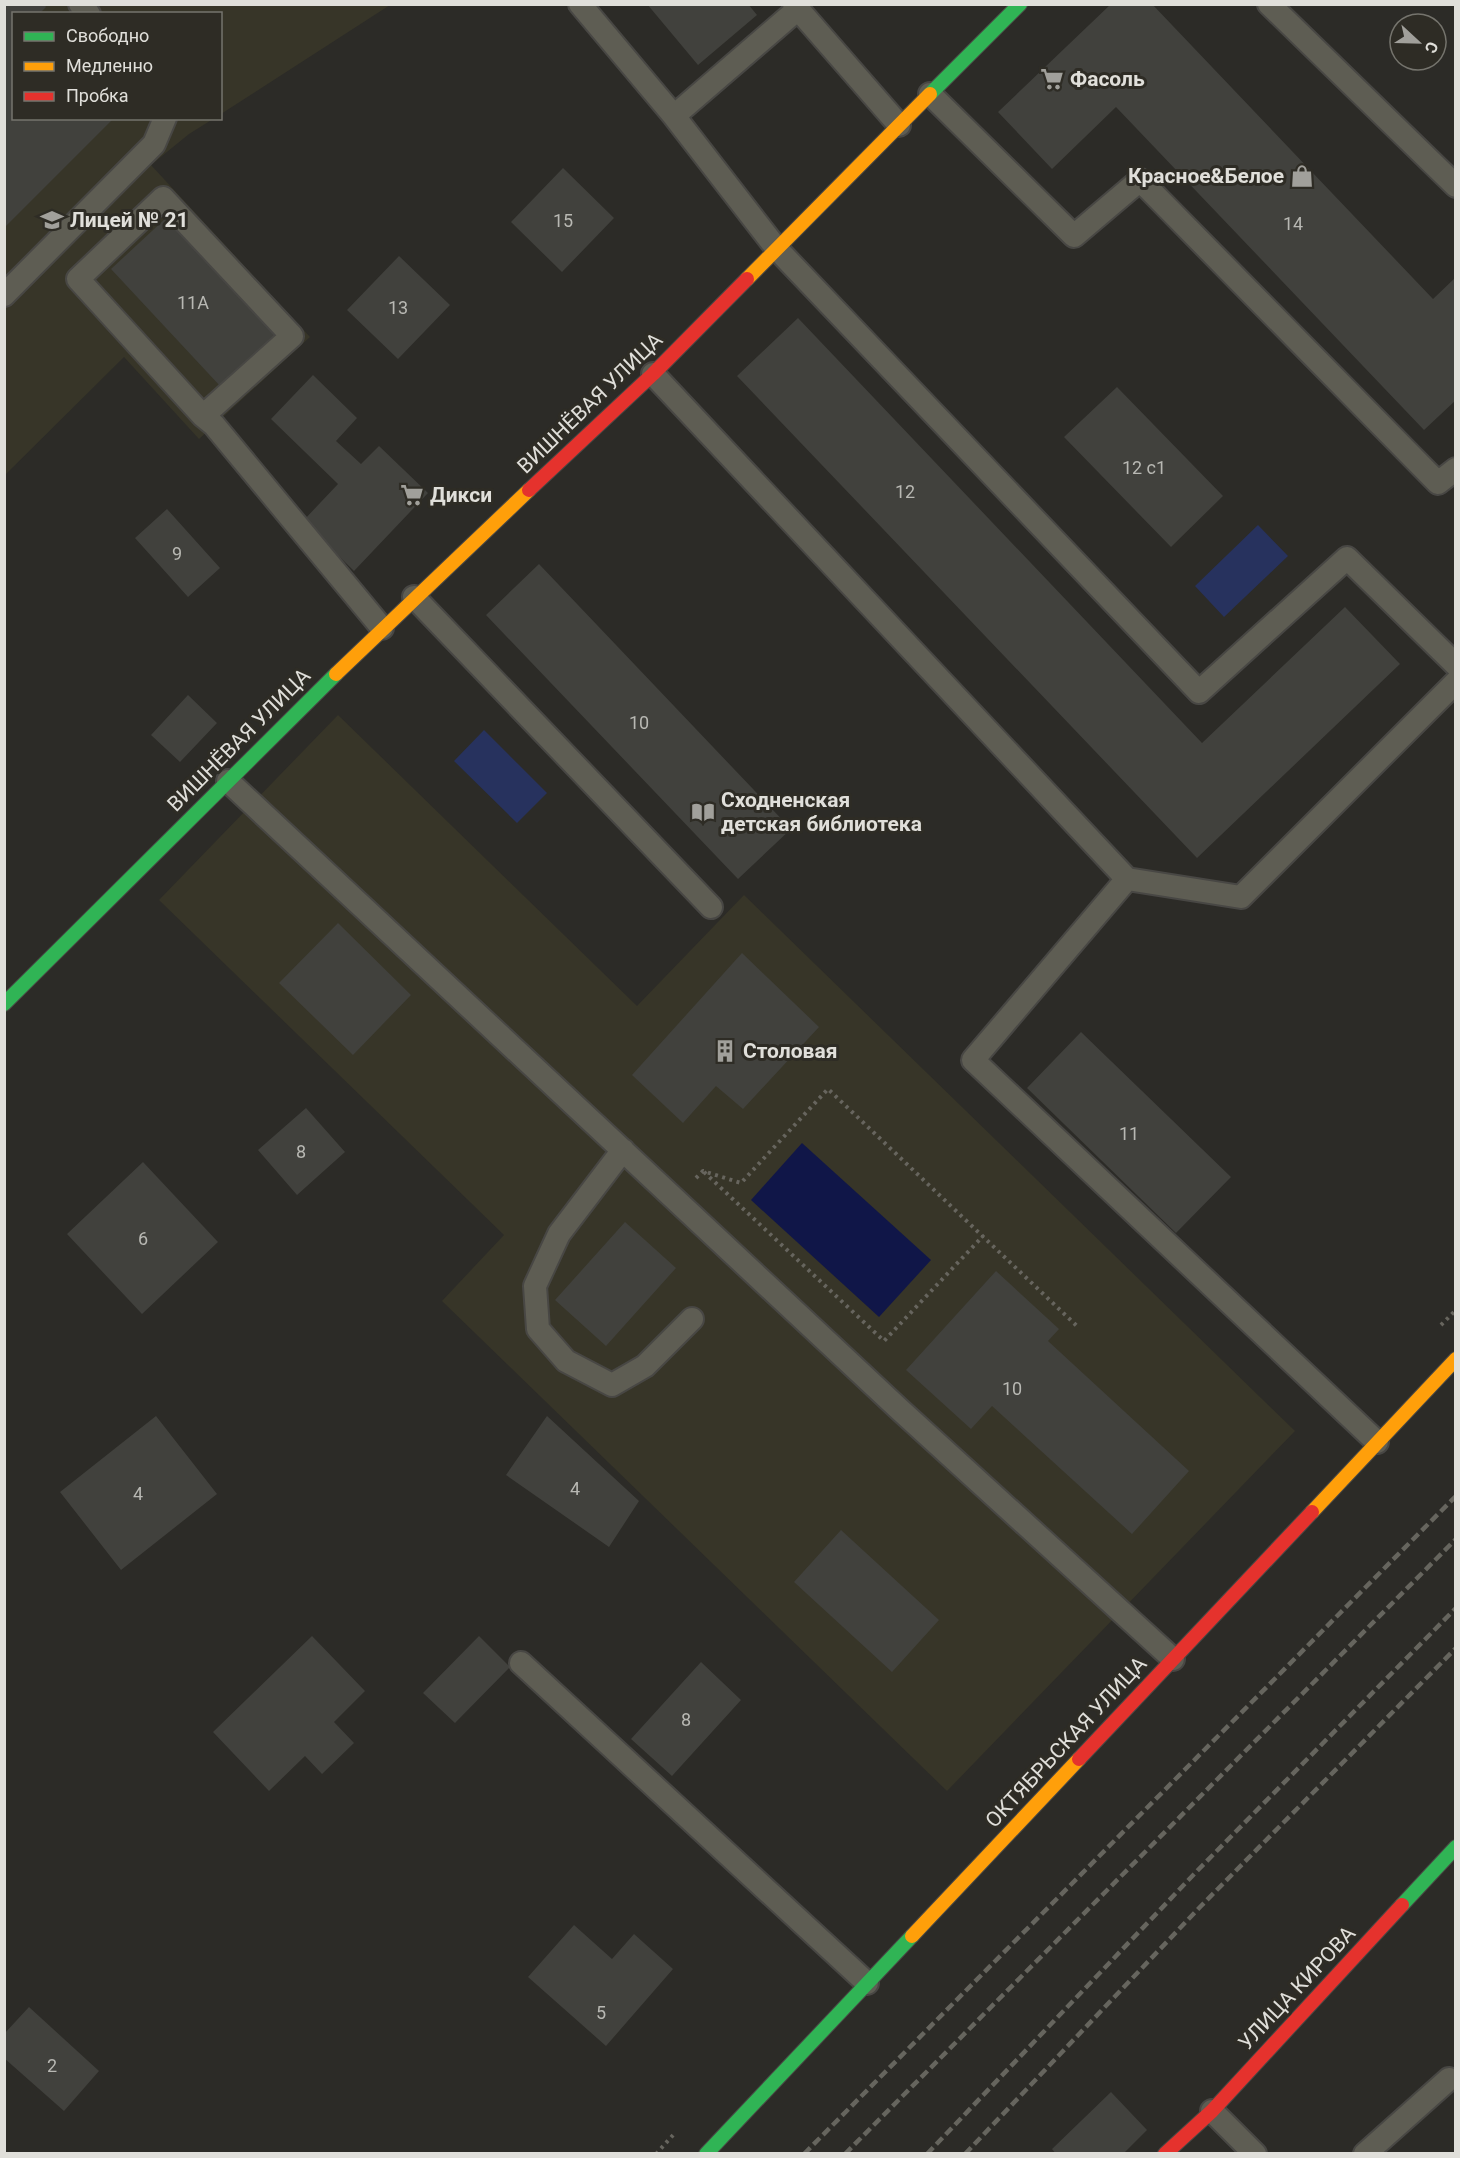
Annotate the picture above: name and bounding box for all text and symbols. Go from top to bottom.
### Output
legend [12,12,222,120]
north arrow [1388,12,1448,72]
text: Свободно [66,25,149,46]
text: С [1421,39,1442,56]
text: Медленно [66,55,153,76]
supermarket icon: Фасоль [1039,66,1065,92]
place label: Фасоль [1070,67,1145,91]
text: Пробка [66,85,129,106]
shop icon: Красное&Белое [1289,163,1315,189]
place label: Красное&Белое [1128,164,1284,188]
school or university icon: Лицей № 21 [39,207,65,233]
place label: Лицей № 21 [70,208,189,232]
house number: 15 [553,210,573,231]
house number: 14 [1283,213,1303,234]
house number: 11А [177,292,209,313]
house number: 13 [388,297,408,318]
street label: ВИШНЁВАЯ УЛИЦА [513,328,668,478]
house number: 12 с1 [1122,457,1166,478]
house number: 12 [895,481,915,502]
supermarket icon: Дикси [399,482,425,508]
place label: Дикси [430,483,492,507]
house number: 9 [172,543,182,564]
street label: ВИШНЁВАЯ УЛИЦА [163,663,316,816]
house number: 10 [629,712,649,733]
place label: Сходненская детская библиотека [721,788,922,836]
library icon: Сходненская детская библиотека [690,799,716,825]
building icon: Столовая [712,1038,738,1064]
place label: Столовая [743,1039,837,1063]
house number: 11 [1119,1123,1139,1144]
house number: 8 [296,1141,306,1162]
house number: 6 [138,1228,148,1249]
house number: 10 [1002,1378,1022,1399]
house number: 4 [570,1478,580,1499]
house number: 4 [133,1483,143,1504]
street label: ОКТЯБРЬСКАЯ УЛИЦА [981,1651,1152,1832]
house number: 8 [681,1709,691,1730]
street label: УЛИЦА КИРОВА [1234,1921,1361,2055]
house number: 5 [596,2002,606,2023]
house number: 2 [47,2055,57,2076]

